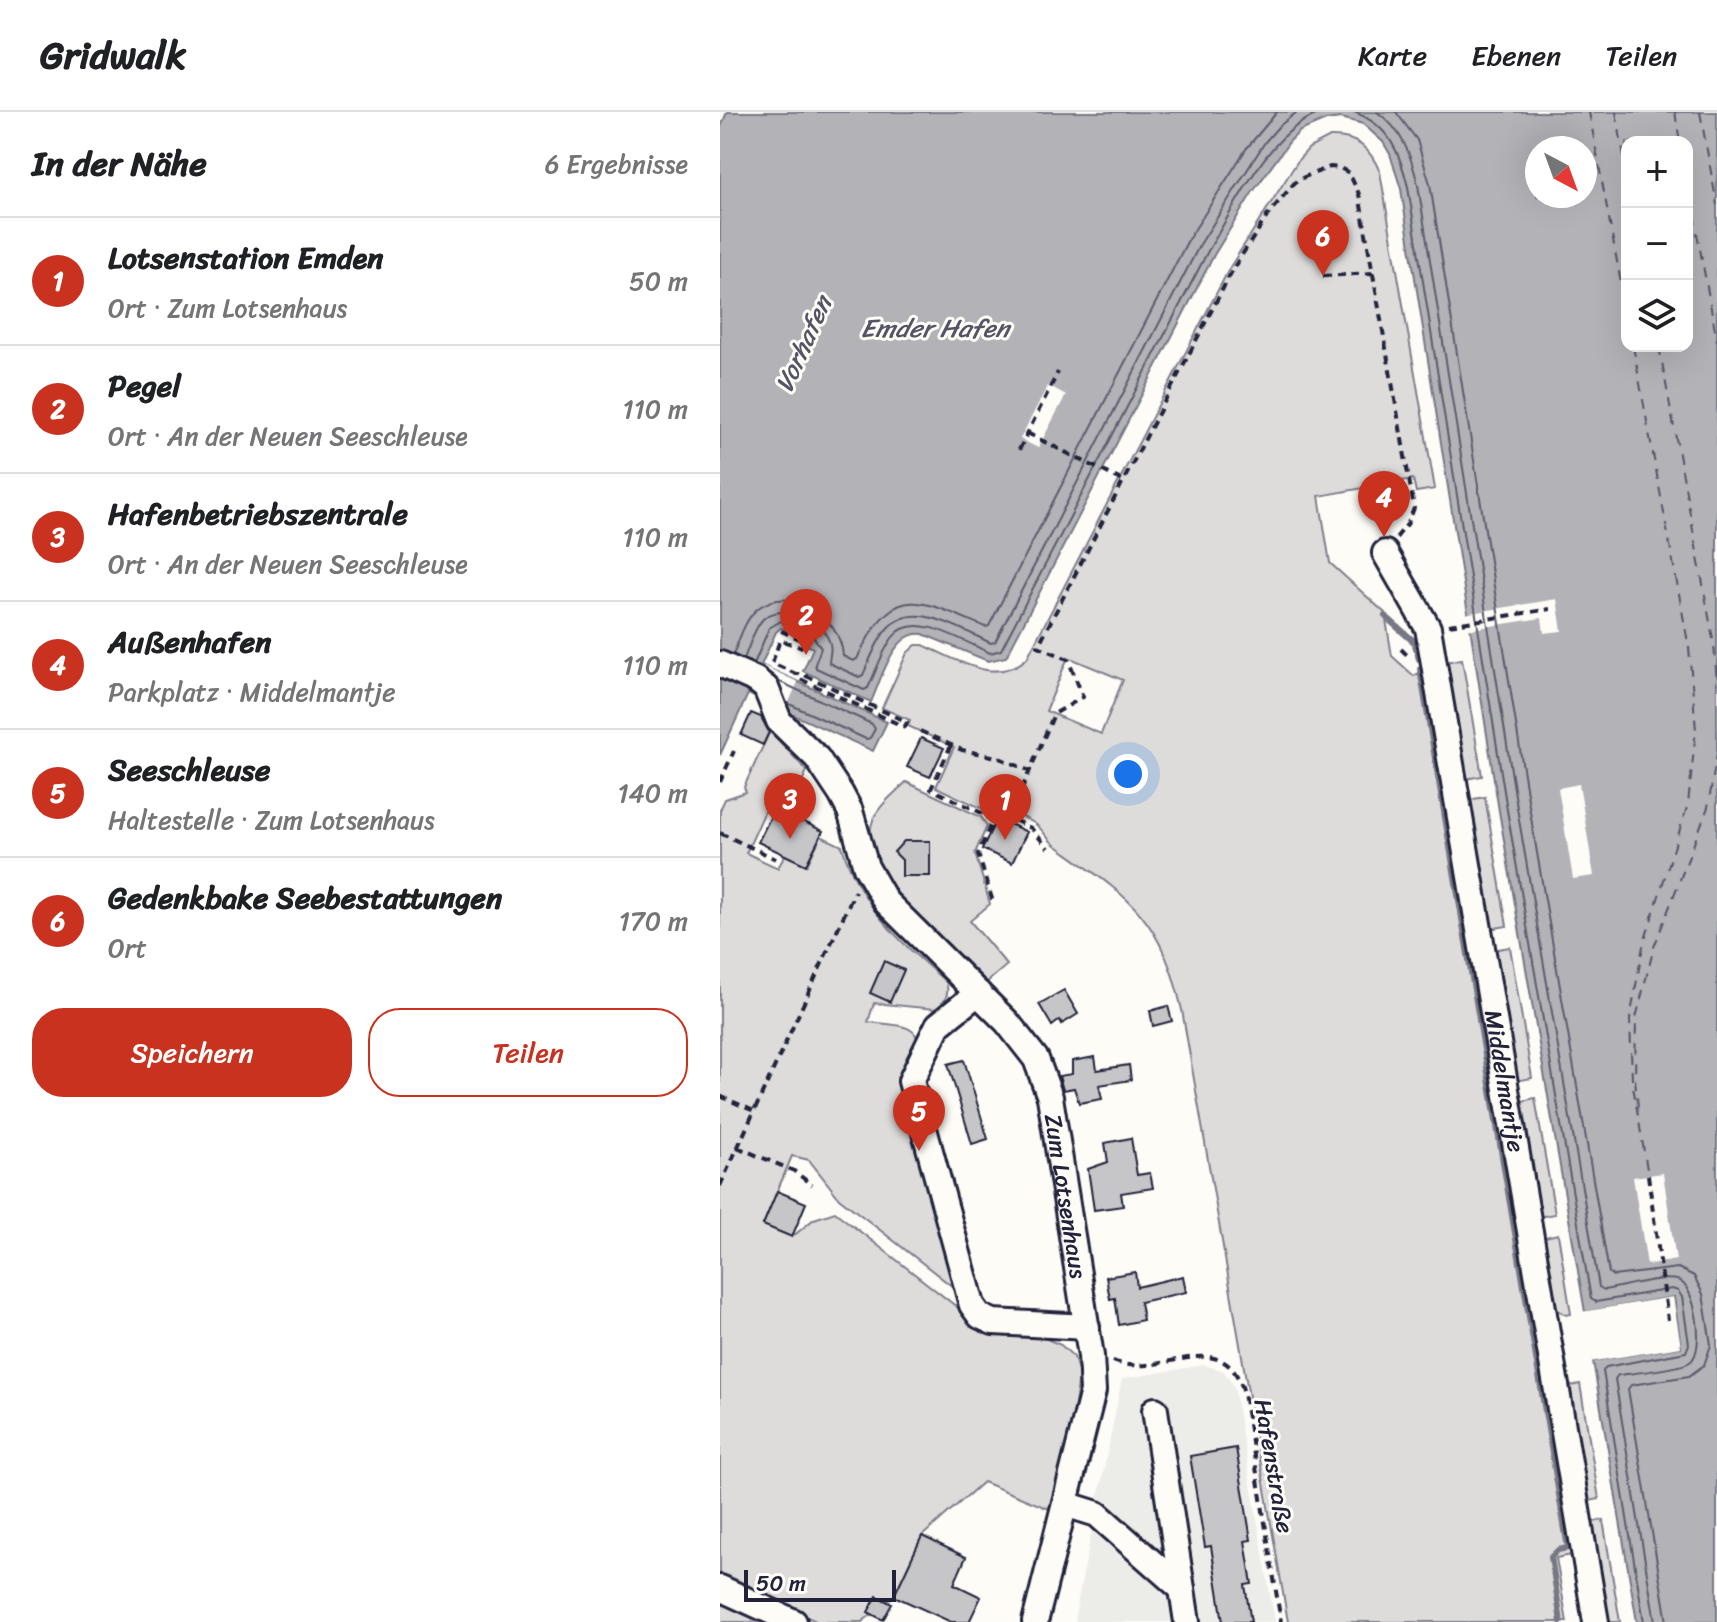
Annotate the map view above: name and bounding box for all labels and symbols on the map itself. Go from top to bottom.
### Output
north arrow [1525,136,1597,208]
pin: 6 [1297,210,1349,276]
water label: Vorhafen [761,286,846,400]
water label: Emder Hafen [861,305,1012,351]
pin: 4 [1358,471,1410,537]
pin: 2 [780,589,832,655]
your location [1108,754,1148,794]
pin: 3 [764,773,816,839]
pin: 1 [979,774,1031,840]
street label: Middelmantje [1472,1007,1537,1156]
pin: 5 [893,1085,945,1151]
street label: Zum Lotsenhaus [1032,1111,1099,1282]
street label: Hafenstraße [1242,1395,1306,1537]
scale bar [744,1566,896,1602]

